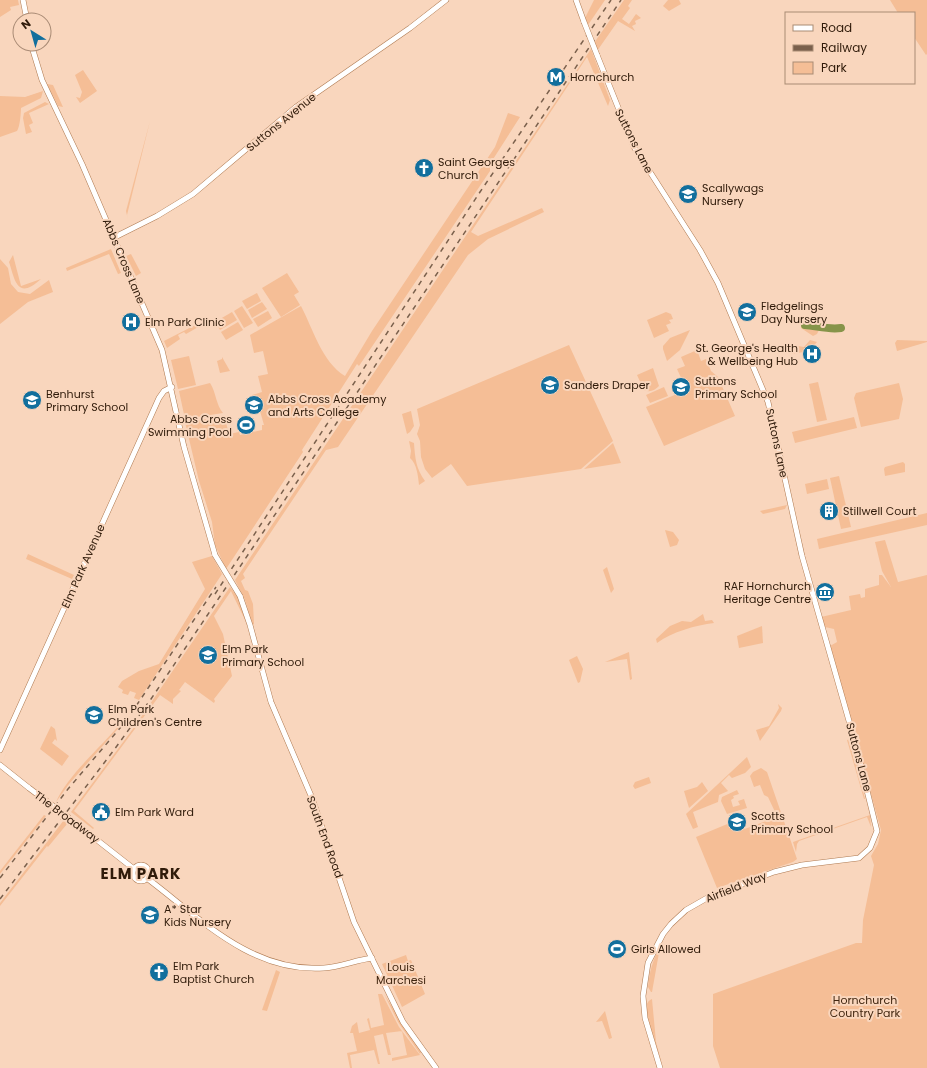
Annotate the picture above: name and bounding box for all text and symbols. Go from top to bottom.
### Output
north arrow [12,12,52,52]
legend [785,12,915,84]
text: N [18,15,34,33]
text: Road [821,19,852,36]
text: Railway [821,39,867,56]
text: Park [821,59,848,76]
metro station icon: Hornchurch [545,66,567,88]
place label: Hornchurch [570,69,634,85]
street label: Suttons Avenue [243,89,319,155]
street label: Suttons Lane [611,106,657,176]
place label: Saint Georges Church [438,154,515,183]
church icon: Saint Georges Church [413,157,435,179]
place label: Scallywags Nursery [702,180,764,209]
school or university icon: Scallywags Nursery [677,183,699,205]
street label: Abbs Cross Lane [99,216,149,306]
place label: Fledgelings Day Nursery [761,298,828,327]
school or university icon: Fledgelings Day Nursery [736,301,758,323]
hospital icon: Elm Park Clinic [120,311,142,333]
place label: Elm Park Clinic [145,314,225,330]
place label: St. George's Health & Wellbeing Hub [695,340,798,369]
hospital icon: St. George's Health & Wellbeing Hub [801,343,823,365]
place label: Suttons Primary School [695,373,777,402]
school or university icon: Sanders Draper [539,374,561,396]
school or university icon: Suttons Primary School [670,376,692,398]
place label: Sanders Draper [564,377,650,393]
place label: Benhurst Primary School [46,386,128,415]
school or university icon: Benhurst Primary School [21,389,43,411]
place label: Abbs Cross Academy and Arts College [268,391,387,420]
school or university icon: Abbs Cross Academy and Arts College [243,394,265,416]
street label: Suttons Lane [762,407,792,479]
place label: Abbs Cross Swimming Pool [148,411,232,440]
sports icon: Abbs Cross Swimming Pool [235,414,257,436]
building icon: Stillwell Court [818,500,840,522]
place label: Stillwell Court [843,503,916,519]
street label: Elm Park Avenue [57,521,109,611]
place label: RAF Hornchurch Heritage Centre [724,578,811,607]
museum icon: RAF Hornchurch Heritage Centre [814,581,836,603]
place label: Elm Park Primary School [222,641,304,670]
school or university icon: Elm Park Primary School [197,644,219,666]
place label: Elm Park Children's Centre [108,701,202,730]
school or university icon: Elm Park Children's Centre [83,704,105,726]
street label: Suttons Lane [842,721,876,793]
street label: The Broadway [31,787,104,847]
street label: South End Road [303,794,347,880]
public building icon: Elm Park Ward [90,801,112,823]
place label: Elm Park Ward [115,804,194,820]
place label: Scotts Primary School [751,808,833,837]
school or university icon: Scotts Primary School [726,811,748,833]
district label: ELM PARK [101,863,181,884]
street label: Airfield Way [703,867,770,907]
place label: A* Star Kids Nursery [164,901,232,930]
school or university icon: A* Star Kids Nursery [139,904,161,926]
sports icon: Girls Allowed [606,938,628,960]
place label: Girls Allowed [631,941,701,957]
place label: Elm Park Baptist Church [173,958,254,987]
park label: Louis Marchesi [376,959,426,988]
church icon: Elm Park Baptist Church [148,961,170,983]
park label: Hornchurch Country Park [830,992,901,1021]

